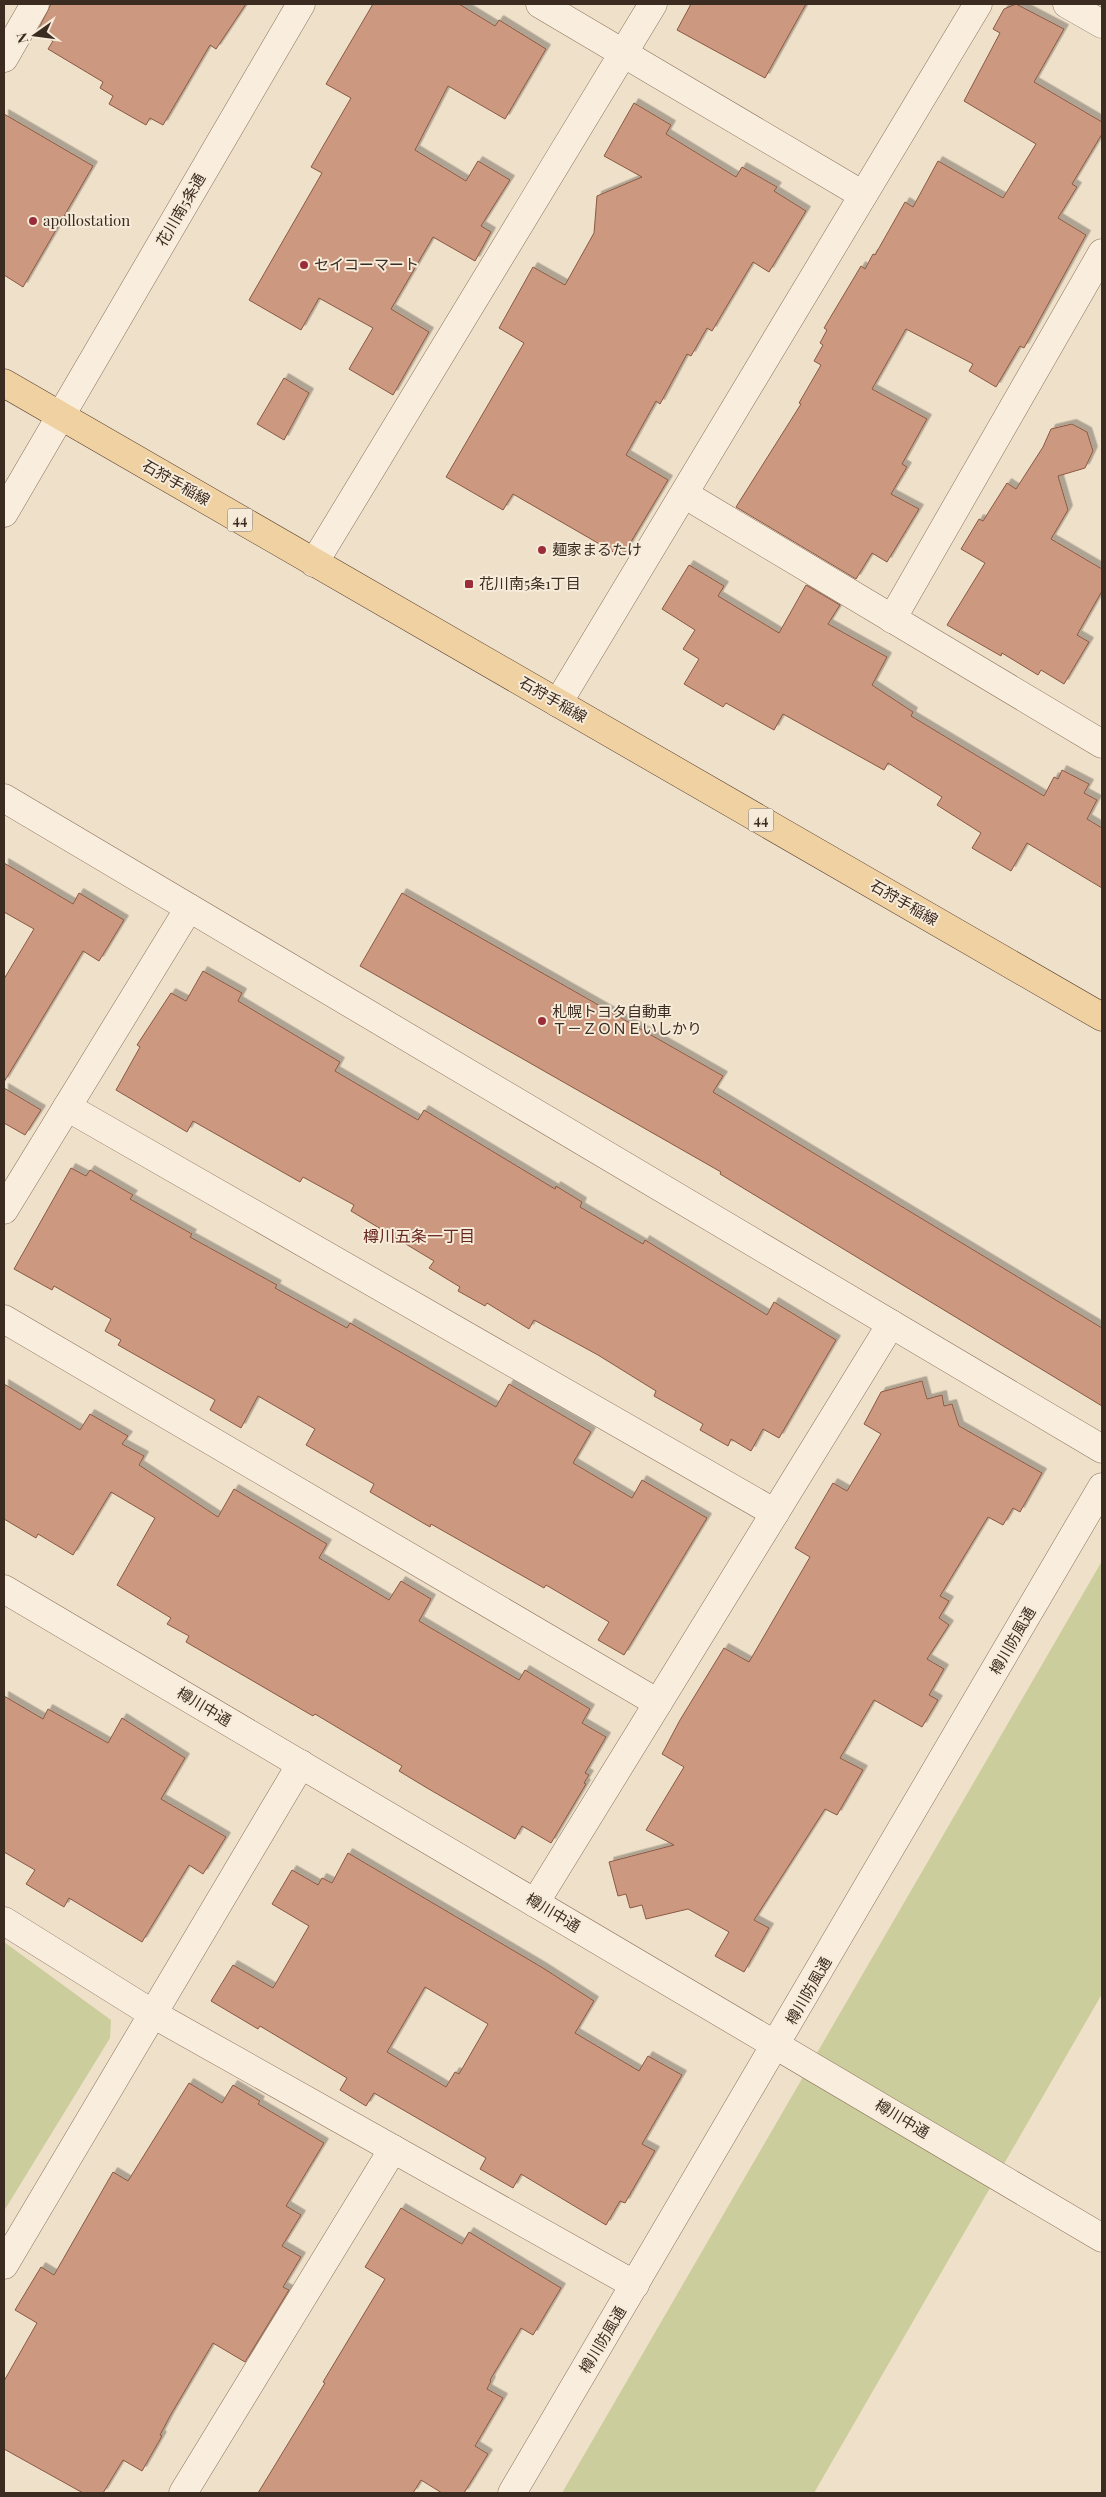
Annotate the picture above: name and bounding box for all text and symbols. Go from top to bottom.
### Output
north arrow [10,10,60,60]
text: N [11,31,32,45]
street label: 花川南5条通 [151,169,209,250]
place label: apollostation [43,210,130,230]
marker: apollostation [27,215,39,227]
place label: セイコーマート [314,254,419,274]
marker: セイコーマート [298,259,310,271]
street label: 石狩手稲線 [139,455,214,510]
road number: 44 [228,508,252,532]
place label: 麺家まるたけ [552,539,642,559]
marker: 麺家まるたけ [536,544,548,556]
place label: 花川南5条1丁目 [479,573,581,593]
marker: 花川南5条1丁目 [463,578,475,590]
street label: 石狩手稲線 [516,672,591,727]
road number: 44 [748,808,774,832]
street label: 石狩手稲線 [867,875,942,930]
place label: 札幌トヨタ自動車 Ｔ－ＺＯＮＥいしかり [552,1001,702,1038]
marker: 札幌トヨタ自動車 Ｔ－ＺＯＮＥいしかり [536,1015,548,1027]
district label: 樽川五条一丁目 [363,1225,475,1246]
street label: 樽川防風通 [985,1603,1040,1678]
street label: 樽川中通 [174,1682,235,1730]
street label: 樽川中通 [523,1888,584,1936]
street label: 樽川防風通 [781,1953,836,2028]
street label: 樽川中通 [872,2094,933,2142]
street label: 樽川防風通 [574,2302,630,2377]

